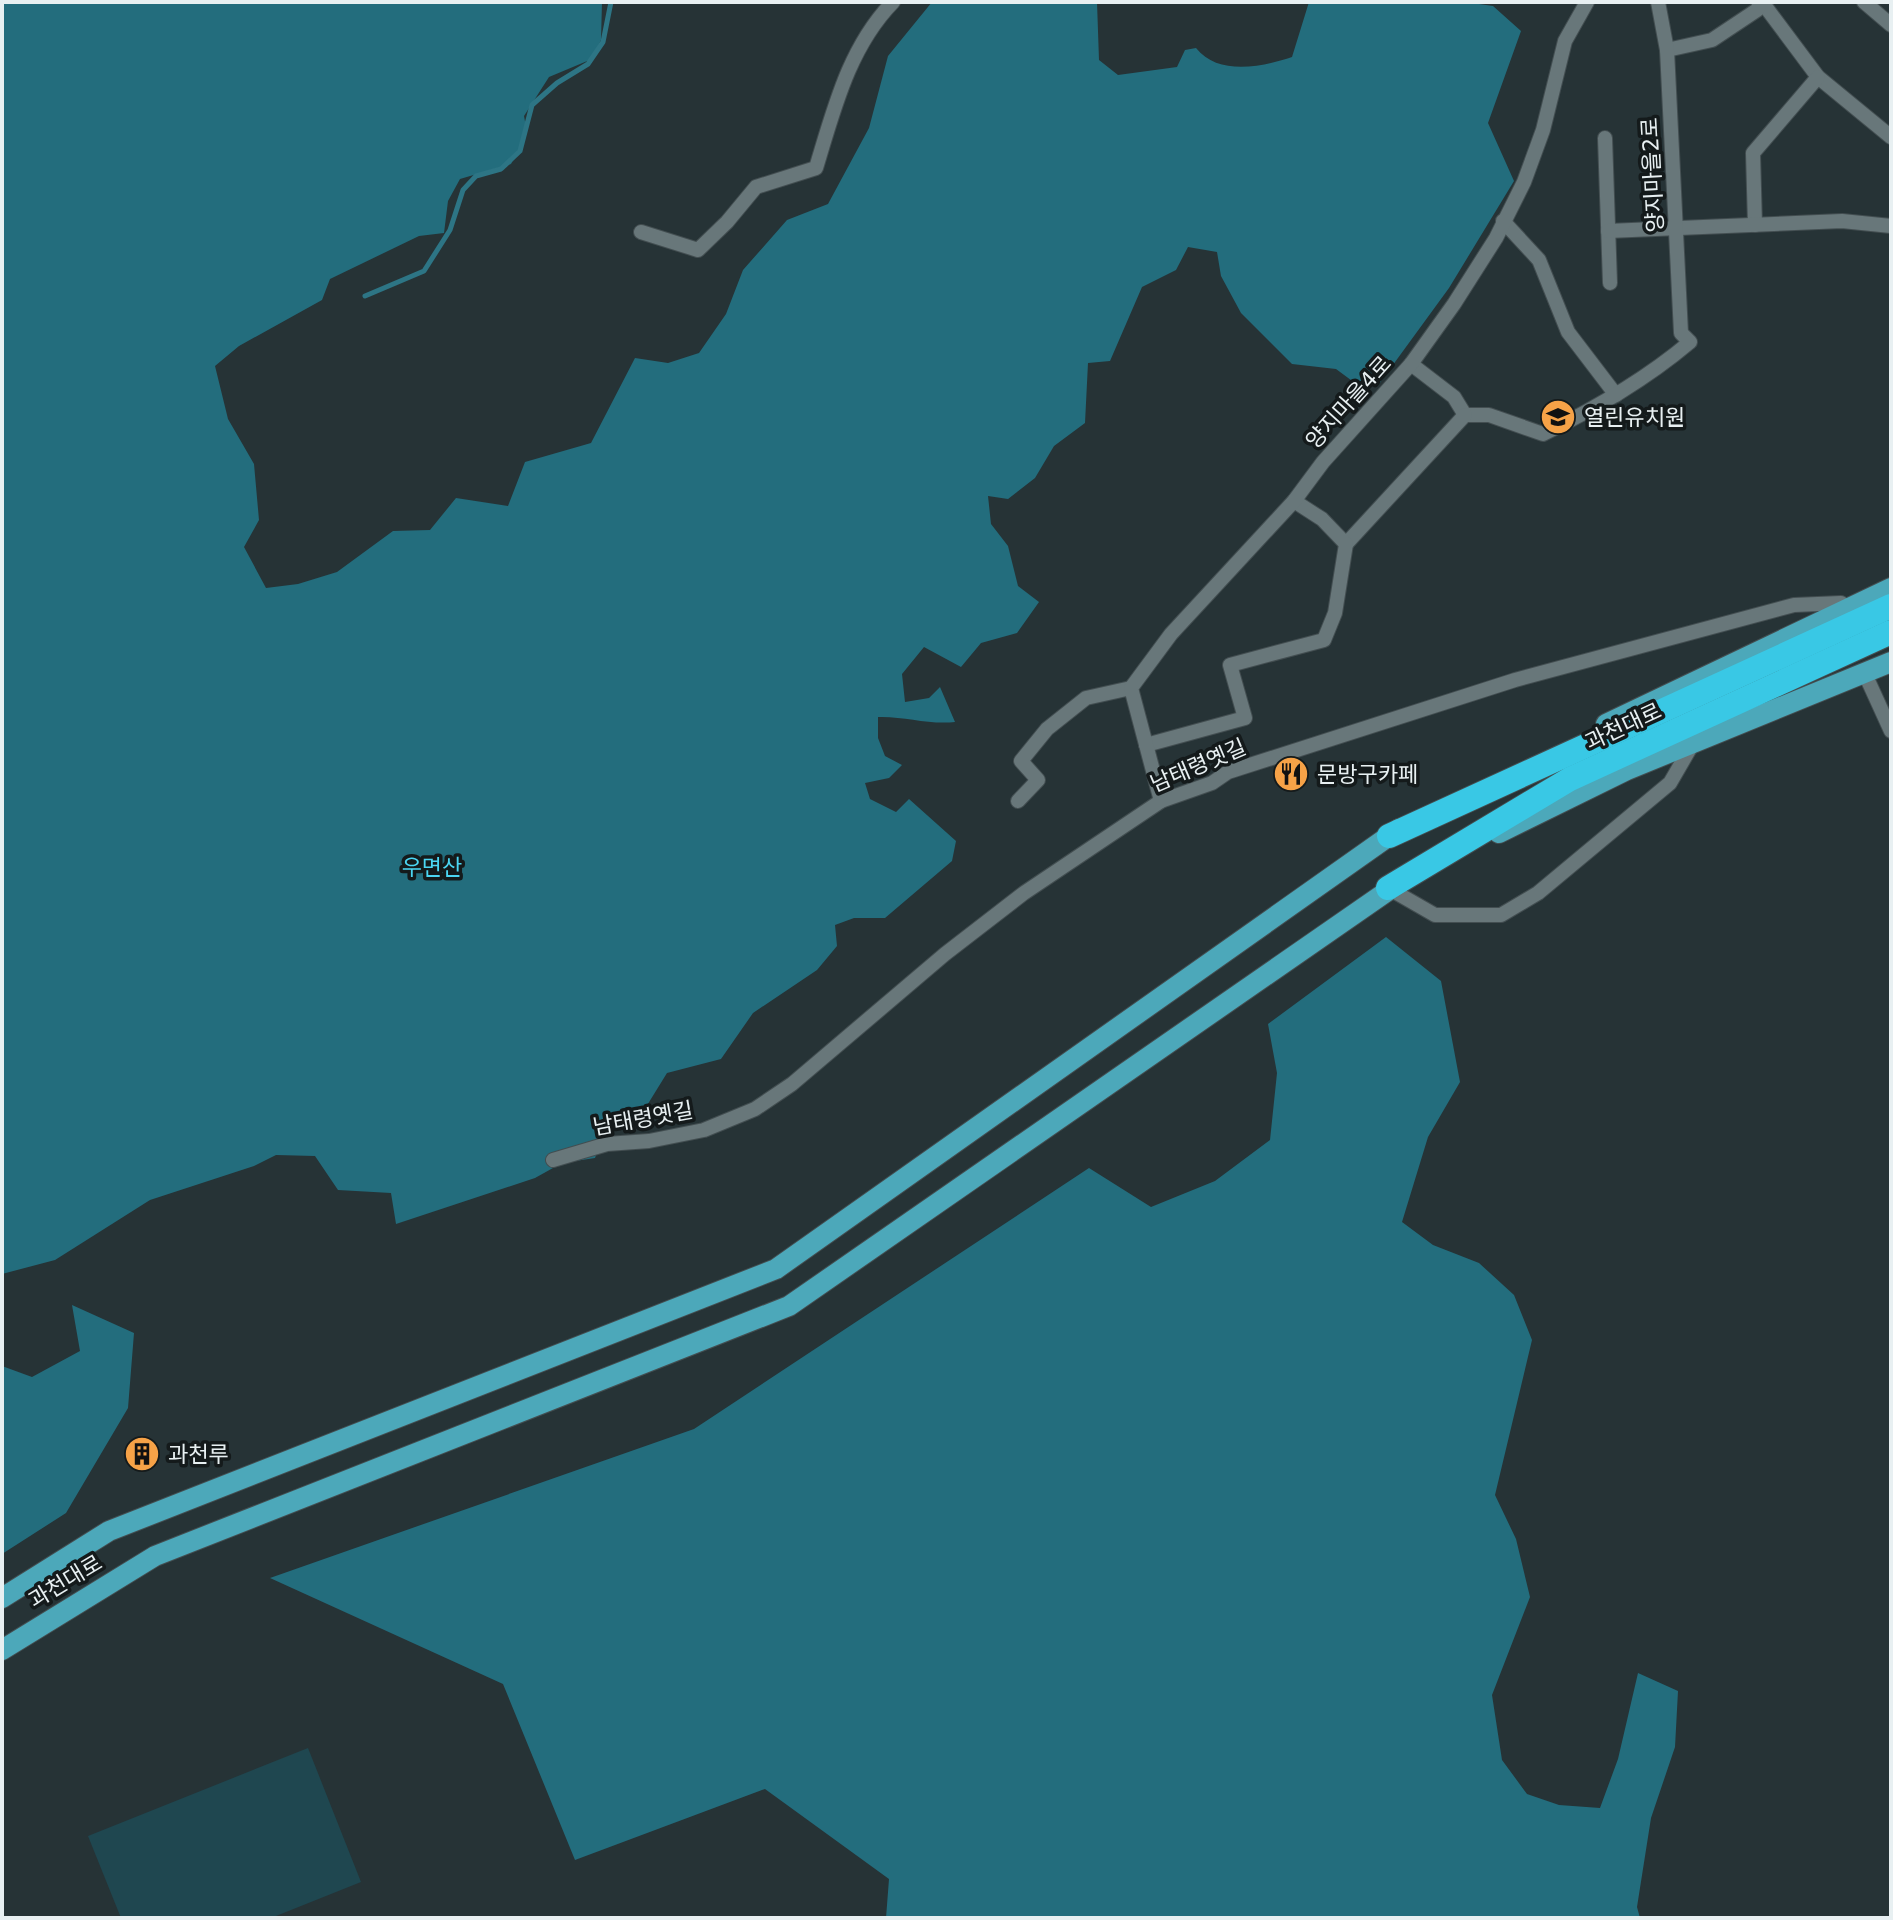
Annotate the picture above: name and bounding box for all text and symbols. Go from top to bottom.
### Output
street label: 양지마을2로 [1637,117,1668,233]
street label: 양지마을4로 [1301,351,1396,454]
school or university icon: 열린유치원 [1539,398,1577,436]
place label: 열린유치원 [1584,405,1685,430]
street label: 과천대로 [1581,698,1665,755]
street label: 남태령옛길 [1147,734,1250,797]
restaurant icon: 문방구카페 [1272,755,1310,793]
place label: 문방구카페 [1317,762,1418,787]
park label: 우면산 [402,855,462,880]
street label: 남태령옛길 [591,1097,695,1140]
building icon: 과천루 [123,1435,161,1473]
place label: 과천루 [168,1442,229,1467]
street label: 과천대로 [24,1550,106,1613]

